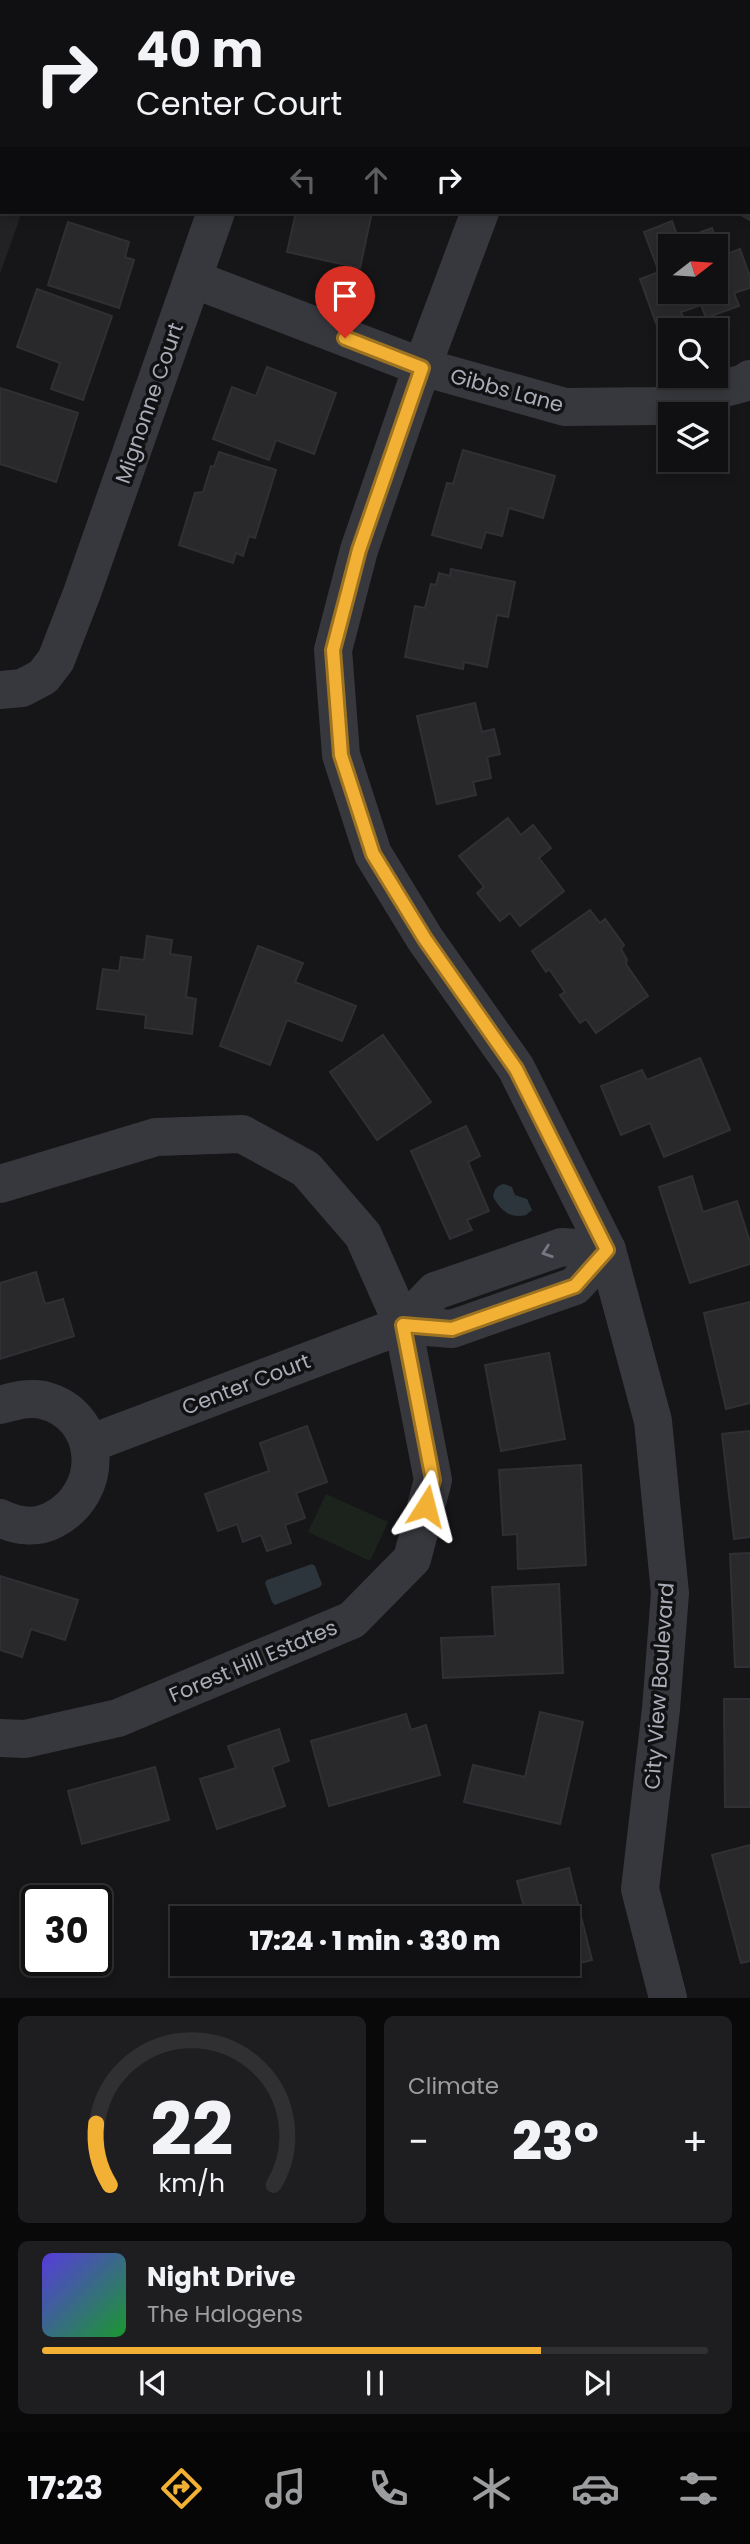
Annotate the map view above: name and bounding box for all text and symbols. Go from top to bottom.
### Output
text: 40 m [136,16,263,84]
icon: right [21,28,112,119]
text: Center Court [136,81,342,126]
icon: left [284,161,322,199]
icon: ahead [357,161,395,199]
icon: right [430,161,468,199]
north arrow [658,234,728,304]
map controls [658,234,728,472]
pin [315,266,375,338]
icon: arrive [326,277,364,315]
button: search [658,318,728,388]
street label: Mignonne Court [108,319,190,487]
street label: Gibbs Lane [447,361,567,419]
button: layers [658,402,728,472]
one-way arrow [541,1244,554,1258]
street label: Center Court [178,1346,314,1422]
position arrow [389,1469,463,1543]
street label: City View Boulevard [637,1581,681,1791]
street label: Forest Hill Estates [165,1612,341,1710]
speed limit sign: 30 [21,1885,112,1976]
text: 17:24 · 1 min · 330 m [249,1923,501,1959]
text: Climate [408,2070,499,2102]
text: 22 [150,2080,234,2181]
text: 23° [512,2105,599,2178]
text: − [408,2115,429,2168]
text: + [682,2115,708,2168]
text: km/h [159,2166,225,2201]
text: Night Drive [147,2259,295,2295]
text: The Halogens [147,2298,303,2330]
icon: previous [134,2364,172,2402]
icon: pause [356,2364,394,2402]
icon: next [578,2364,616,2402]
icon: directions [157,2464,206,2513]
icon: music [261,2464,310,2513]
icon: phone [364,2464,413,2513]
icon: climate [467,2464,516,2513]
icon: car [571,2464,620,2513]
icon: filters [674,2464,723,2513]
text: 17:23 [27,2465,103,2510]

